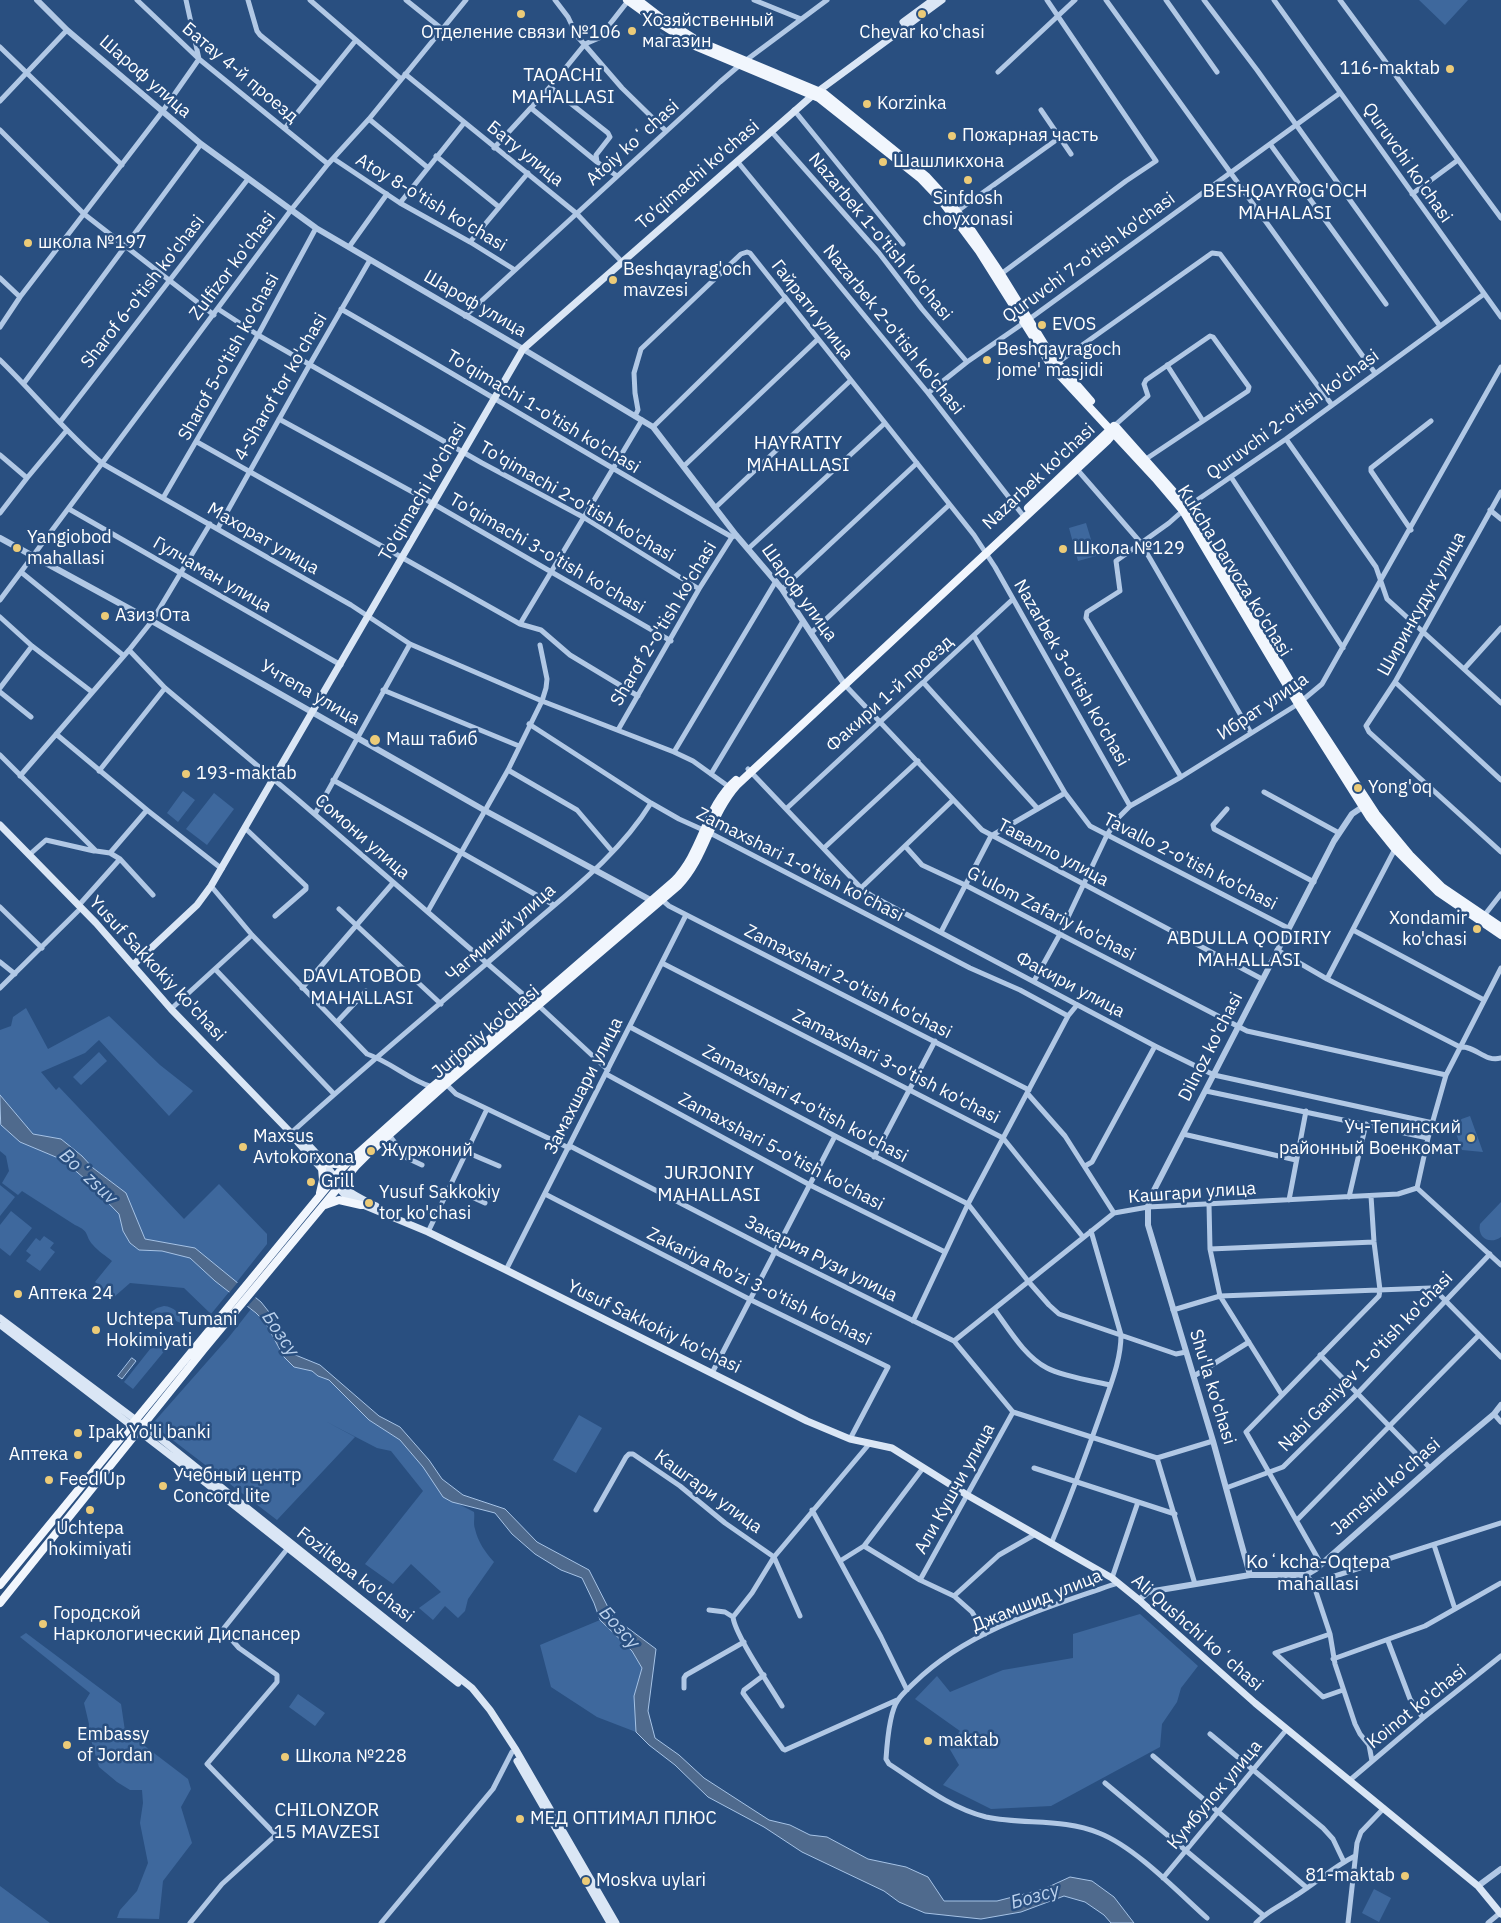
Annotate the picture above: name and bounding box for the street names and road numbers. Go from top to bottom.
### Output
street label: Батау 4-й проезд [178,18,302,128]
street label: Шароф улица [95,31,195,123]
street label: Atoiy koʻchasi [582,96,684,190]
street label: Quruvchi ko'chasi [1358,99,1456,227]
street label: To'qimachi ko'chasi [632,116,764,234]
street label: Бату улица [482,117,568,191]
street label: Atoy 8-o'tish ko'chasi [352,149,510,257]
street label: Nazarbek 1-o'tish ko'chasi [803,149,957,325]
street label: Quruvchi 7-o'tish ko'chasi [999,188,1179,328]
street label: Zulfizor ko'chasi [185,208,281,324]
street label: Sharof 6-o'tish ko'chasi [77,211,209,373]
street label: Nazarbek 2-o'tish ko'chasi [818,241,968,419]
street label: Гайрати улица [766,256,858,364]
street label: Шароф улица [420,266,530,342]
street label: Sharof 5-o'tish ko'chasi [174,269,284,445]
street label: 4-Sharof tor ko'chasi [230,309,332,465]
street label: To'qimachi 1-o'tish ko'chasi [442,345,644,479]
street label: Quruvchi 2-o'tish ko'chasi [1203,345,1383,485]
street label: To'qimachi ko'chasi [375,419,471,565]
street label: Nazarbek ko'chasi [978,419,1100,535]
street label: To'qimachi 2-o'tish ko'chasi [475,437,679,567]
street label: Kukcha Darvoza ko'chasi [1172,481,1296,661]
street label: To'qimachi 3-o'tish ko'chasi [445,489,649,619]
street label: Махорат улица [203,498,323,580]
street label: Ширинкудук улица [1373,528,1471,680]
street label: Гулчаман улица [149,532,275,618]
street label: Sharof 2-o'tish ko'chasi [606,538,722,710]
street label: Шароф улица [756,540,842,646]
street label: Nazarbek 3-o'tish ko'chasi [1009,576,1133,770]
street label: Факири 1-й проезд [822,631,958,757]
street label: Учтепа улица [256,656,364,730]
street label: Ибрат улица [1213,669,1313,745]
street label: Сомони улица [310,790,414,884]
street label: Zamaxshari 1-o'tish ko'chasi [693,803,907,927]
street label: Tavallo 2-o'tish ko'chasi [1099,809,1281,915]
street label: Тавалло улица [994,815,1112,891]
street label: G'ulom Zafariy ko'chasi [963,862,1139,966]
street label: Чагминий улица [442,880,560,986]
street label: Yusuf Sakkokiy ko'chasi [84,892,230,1046]
street label: Zamaxshari 2-o'tish ko'chasi [741,920,955,1044]
street label: Факири улица [1012,947,1128,1023]
street label: Jurjoniy ko'chasi [428,981,544,1083]
street label: Dilnoz ko'chasi [1174,989,1248,1105]
street label: Zamaxshari 3-o'tish ko'chasi [789,1005,1003,1129]
street label: Замахшари улица [540,1014,628,1158]
street label: Zamaxshari 4-o'tish ko'chasi [699,1041,911,1167]
street label: Zamaxshari 5-o'tish ko'chasi [675,1089,887,1215]
street label: Кашгари улица [1127,1178,1257,1208]
street label: Закария Рузи улица [741,1211,901,1307]
street label: Zakariya Ro'zi 3-o'tish ko'chasi [643,1223,875,1351]
street label: Nabi Ganiyev 1-o'tish ko'chasi [1274,1268,1458,1456]
street label: Yusuf Sakkokiy ko'chasi [564,1276,744,1378]
street label: Shu'la ko'chasi [1184,1327,1240,1447]
street label: Али Кушчи улица [910,1420,1000,1558]
street label: Jamshid ko'chasi [1327,1434,1445,1540]
street label: Кашгари улица [650,1446,766,1538]
street label: Foziltepa ko'chasi [292,1523,418,1627]
street label: Джамшид улица [969,1565,1105,1637]
street label: Ali Qushchi koʻchasi [1127,1570,1267,1696]
street label: Koinot ko'chasi [1363,1660,1471,1754]
street label: Кумбулок улица [1163,1736,1267,1854]

